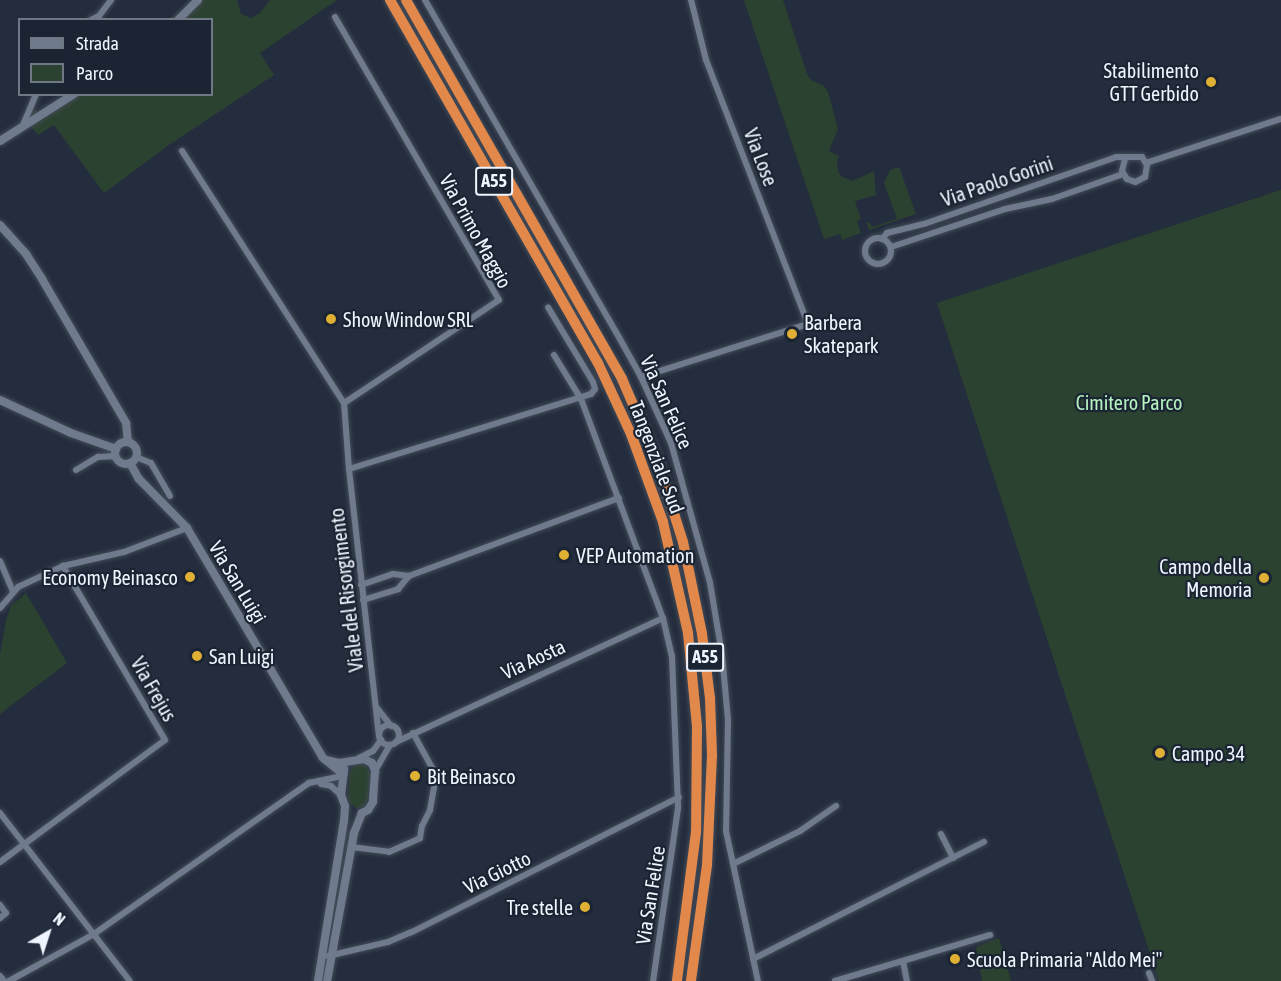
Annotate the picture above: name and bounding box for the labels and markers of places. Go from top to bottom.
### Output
place label: Stabilimento GTT Gerbido [1103,58,1199,105]
marker: Stabilimento GTT Gerbido [1204,75,1218,89]
place label: Show Window SRL [343,307,473,331]
place label: Barbera Skatepark [804,310,879,357]
marker: Show Window SRL [324,312,338,326]
marker: Barbera Skatepark [785,327,799,341]
place label: VEP Automation [576,543,694,567]
marker: VEP Automation [557,548,571,562]
place label: Campo della Memoria [1159,554,1252,601]
place label: Economy Beinasco [42,565,178,589]
marker: Economy Beinasco [183,570,197,584]
marker: Campo della Memoria [1257,571,1271,585]
place label: San Luigi [209,644,274,668]
marker: San Luigi [190,649,204,663]
place label: Campo 34 [1172,741,1245,765]
marker: Campo 34 [1153,746,1167,760]
place label: Bit Beinasco [427,764,516,788]
marker: Bit Beinasco [408,769,422,783]
place label: Tre stelle [507,895,573,919]
marker: Tre stelle [578,900,592,914]
place label: Scuola Primaria "Aldo Mei" [967,947,1162,971]
marker: Scuola Primaria "Aldo Mei" [948,952,962,966]

